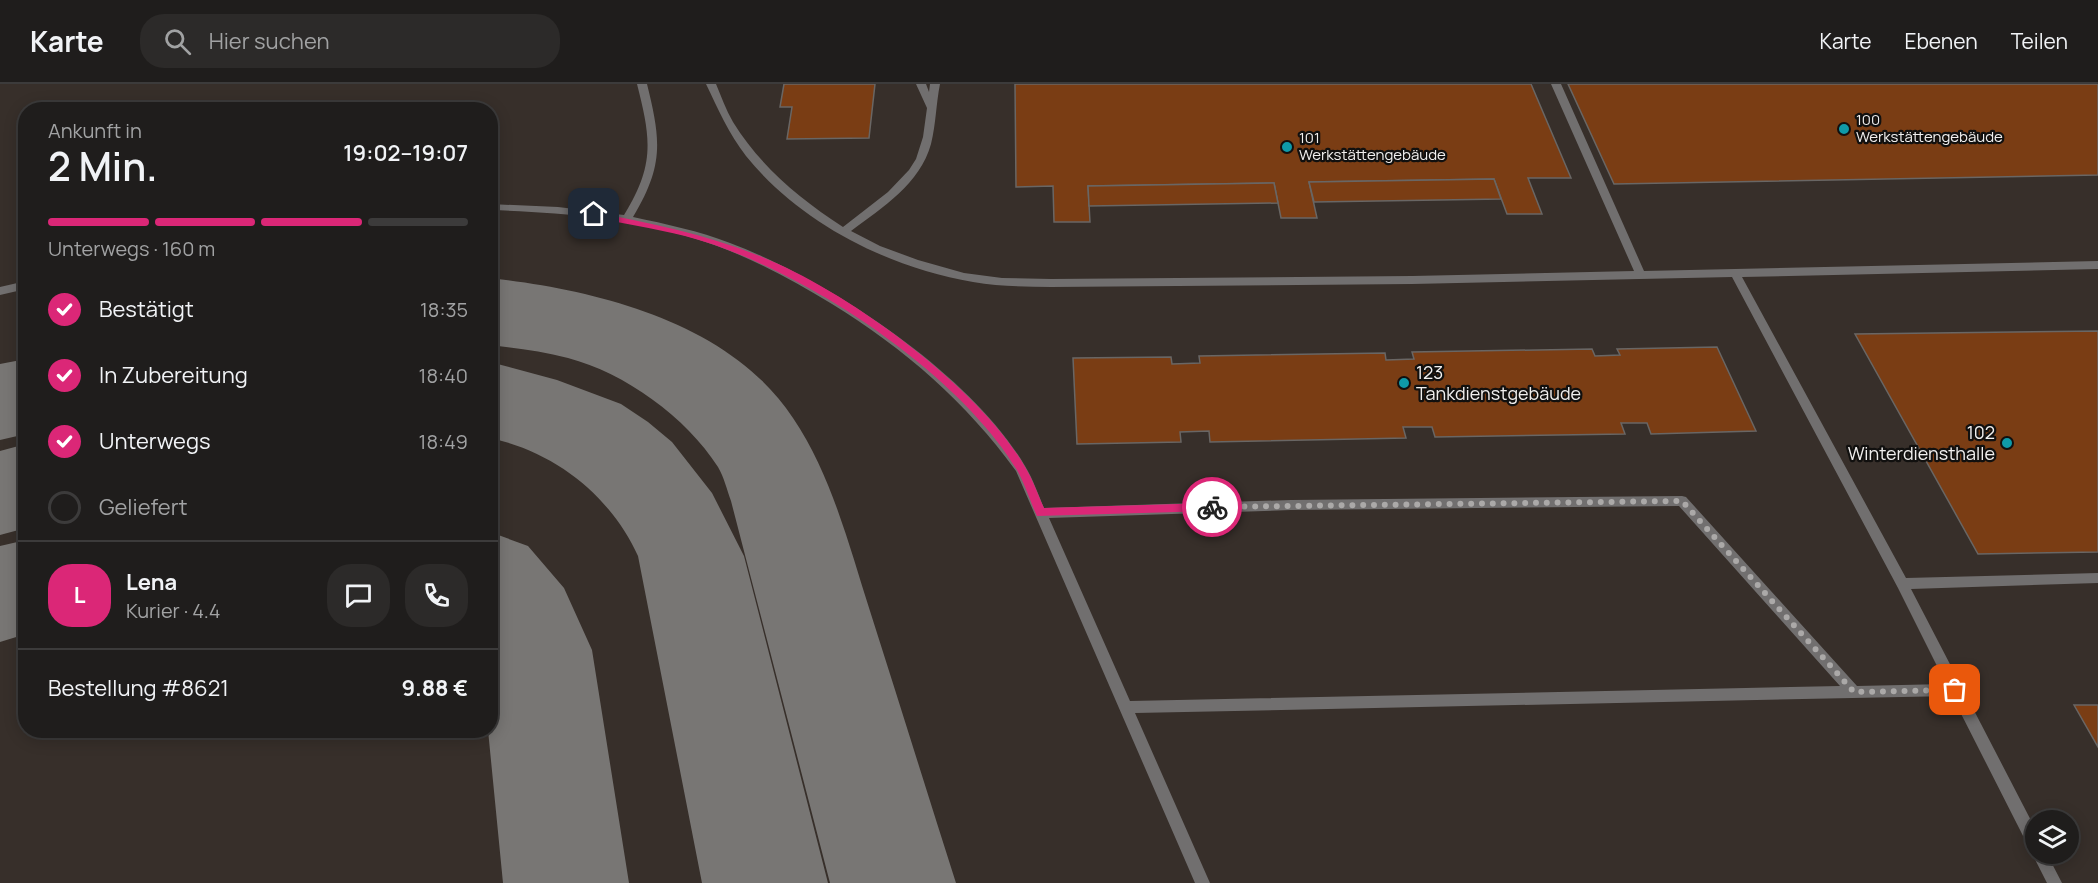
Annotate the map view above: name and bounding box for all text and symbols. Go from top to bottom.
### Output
search box [140,14,560,68]
text: Karte [30,22,104,60]
icon: search [161,25,194,58]
text: Hier suchen [209,26,330,56]
text: Karte [1819,27,1871,55]
text: Ebenen [1904,27,1978,55]
text: Teilen [2011,27,2068,55]
place label: 100 Werkstättengebäude [1856,109,2003,147]
text: Ankunft in [48,117,142,144]
marker: 100 Werkstättengebäude [1837,122,1851,136]
place label: 101 Werkstättengebäude [1299,127,1446,165]
text: 19:02–19:07 [343,138,468,168]
text: 2 Min. [48,139,157,193]
marker: 101 Werkstättengebäude [1280,140,1294,154]
pin [568,188,619,239]
icon: home [577,197,610,230]
text: Unterwegs · 160 m [48,235,215,262]
icon: check [48,293,81,326]
text: Bestätigt [99,294,194,324]
text: 18:35 [420,296,468,323]
icon: check [48,359,81,392]
text: In Zubereitung [99,360,248,390]
place label: 123 Tankdienstgebäude [1416,360,1581,405]
text: 18:40 [419,362,468,389]
marker: 123 Tankdienstgebäude [1397,376,1411,390]
place label: 102 Winterdiensthalle [1848,420,1995,465]
icon: check [48,425,81,458]
text: Unterwegs [99,426,211,456]
text: 18:49 [419,428,468,455]
marker: 102 Winterdiensthalle [2000,436,2014,450]
courier [1182,477,1242,537]
icon: bike [1196,491,1229,524]
text: Geliefert [99,492,187,522]
button: chat [327,564,390,627]
button: phone [405,564,468,627]
text: Lena [126,567,177,597]
text: L [74,580,85,610]
text: Kurier · 4.4 [126,597,221,624]
pin [1929,664,1980,715]
text: Bestellung #8621 [48,673,229,703]
text: 9.88 € [401,673,468,703]
icon: bag [1938,673,1971,706]
map controls [2025,810,2079,864]
button: layers [2025,810,2079,864]

